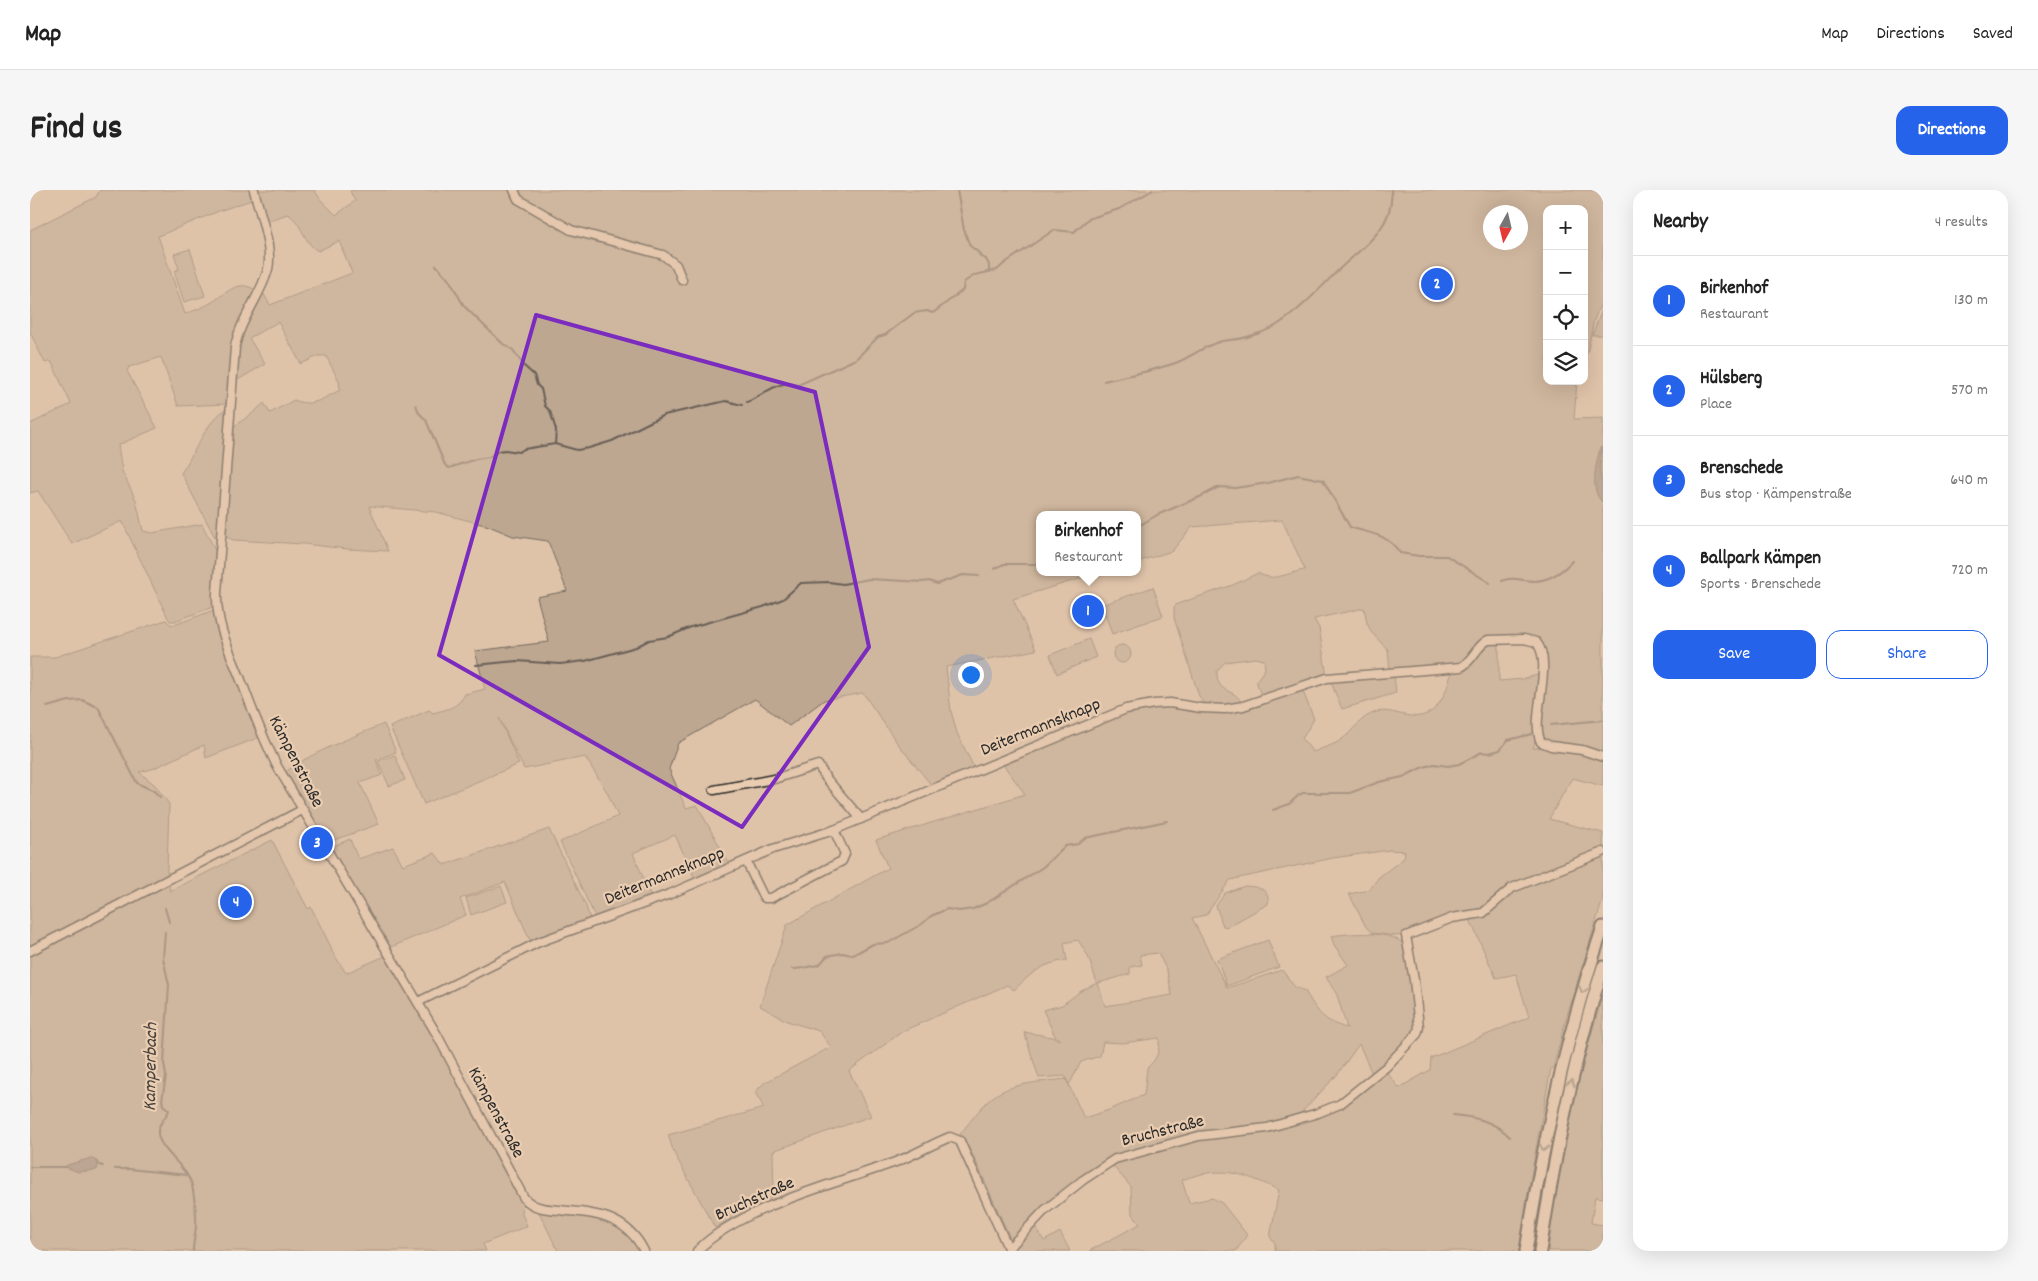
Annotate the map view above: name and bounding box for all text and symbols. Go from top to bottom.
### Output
text: Map [25,18,61,52]
text: Map [1821,22,1848,47]
text: Directions [1876,22,1945,47]
text: Saved [1973,22,2013,47]
text: Find us [30,105,122,155]
button: Directions [1896,106,2008,155]
north arrow [1483,205,1528,250]
map controls [1543,205,1588,385]
button: + [1543,205,1588,250]
text: Nearby [1653,208,1708,238]
text: 4 results [1935,211,1988,234]
button: − [1543,250,1588,295]
pin: 2 [1421,265,1453,303]
text: Birkenhof [1700,276,1768,303]
text: 1 [1667,289,1671,312]
text: 130 m [1954,289,1988,312]
button: locate [1543,295,1588,340]
text: Restaurant [1700,303,1769,326]
button: layers [1543,340,1588,385]
text: Hülsberg [1700,366,1762,393]
text: 2 [1666,379,1673,402]
text: 570 m [1951,379,1988,402]
text: Place [1700,393,1732,416]
text: Brenschede [1700,456,1783,483]
text: 3 [1665,469,1673,492]
text: 640 m [1950,469,1988,492]
text: Bus stop · Kämpenstraße [1700,483,1852,506]
popup [1036,511,1141,576]
text: Birkenhof [1054,519,1123,546]
text: Restaurant [1054,546,1123,569]
text: Ballpark Kämpen [1700,546,1821,573]
text: 4 [1666,559,1672,582]
text: 720 m [1952,559,1988,582]
text: Sports · Brenschede [1700,573,1821,596]
pin: 1 [1072,592,1104,630]
button: Save [1653,630,1816,679]
button: Share [1826,630,1988,679]
your location [958,662,984,688]
street label: Deitermannsknapp [977,693,1105,763]
street label: Kämpenstraße [261,712,329,812]
pin: 3 [301,824,333,862]
street label: Deitermannsknapp [601,842,729,912]
pin: 4 [220,883,252,921]
one-way arrow [1578,985,1588,994]
water label: Kamperbach [138,1021,166,1111]
street label: Kämpenstraße [460,1063,530,1163]
one-way arrow [1565,1078,1576,1087]
street label: Bruchstraße [1119,1110,1207,1154]
one-way arrow [1539,1143,1550,1152]
street label: Bruchstraße [711,1171,799,1229]

